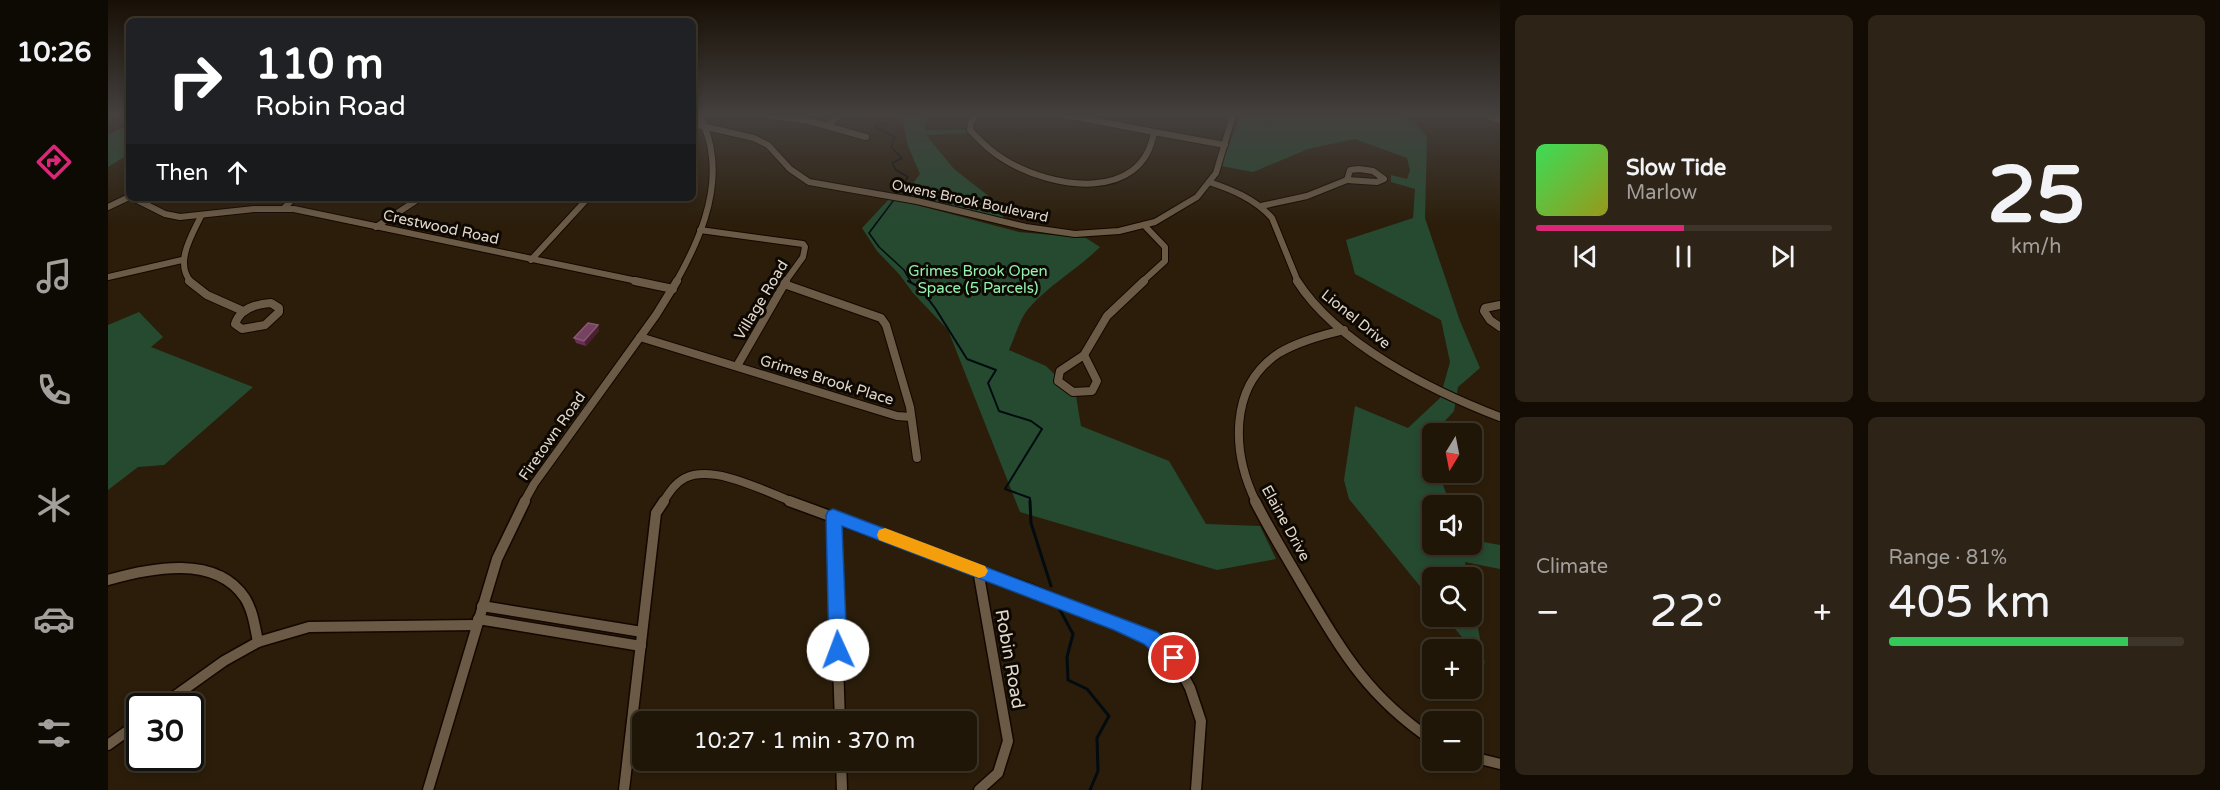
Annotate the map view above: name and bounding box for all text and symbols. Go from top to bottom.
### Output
text: 10:26 [17,36,91,69]
text: 110 m [255,39,384,90]
icon: right [156,42,234,120]
text: Robin Road [255,90,406,123]
icon: directions [33,141,75,183]
text: 25 [1987,149,2085,243]
text: Slow Tide [1626,155,1726,181]
icon: ahead [221,156,254,189]
text: Then [156,160,209,186]
street label: Owens Brook Boulevard [890,176,1050,226]
text: Marlow [1626,181,1697,205]
street label: Crestwood Road [381,206,501,248]
text: km/h [2011,235,2061,259]
icon: previous [1569,240,1602,273]
icon: pause [1667,240,1700,273]
icon: next [1766,240,1799,273]
icon: music [33,255,75,297]
street label: Village Road [730,257,792,343]
park label: Grimes Brook Open Space (5 Parcels) [908,262,1048,297]
street label: Lionel Drive [1318,286,1394,352]
street label: Grimes Brook Place [758,351,896,409]
icon: phone [33,369,75,411]
street label: Firetown Road [515,388,589,484]
north arrow [1422,423,1482,483]
map controls [1422,423,1482,771]
street label: Elaine Drive [1258,482,1314,564]
icon: climate [33,484,75,526]
button: sound [1422,495,1482,555]
text: Range · 81% [1889,546,2007,570]
text: Climate [1536,555,1608,579]
button: search [1422,567,1482,627]
text: 405 km [1889,576,2051,630]
text: 22° [1649,585,1723,639]
text: − [1536,593,1560,632]
text: + [1813,593,1831,632]
icon: car [33,598,75,640]
street label: Robin Road [990,608,1030,710]
position arrow [806,618,870,682]
pin [1148,632,1199,683]
button: + [1422,639,1482,699]
icon: arrive [1157,641,1190,674]
speed limit sign: 30 [126,693,204,771]
button: − [1422,711,1482,771]
icon: filters [33,712,75,754]
text: 10:27 · 1 min · 370 m [694,728,915,754]

